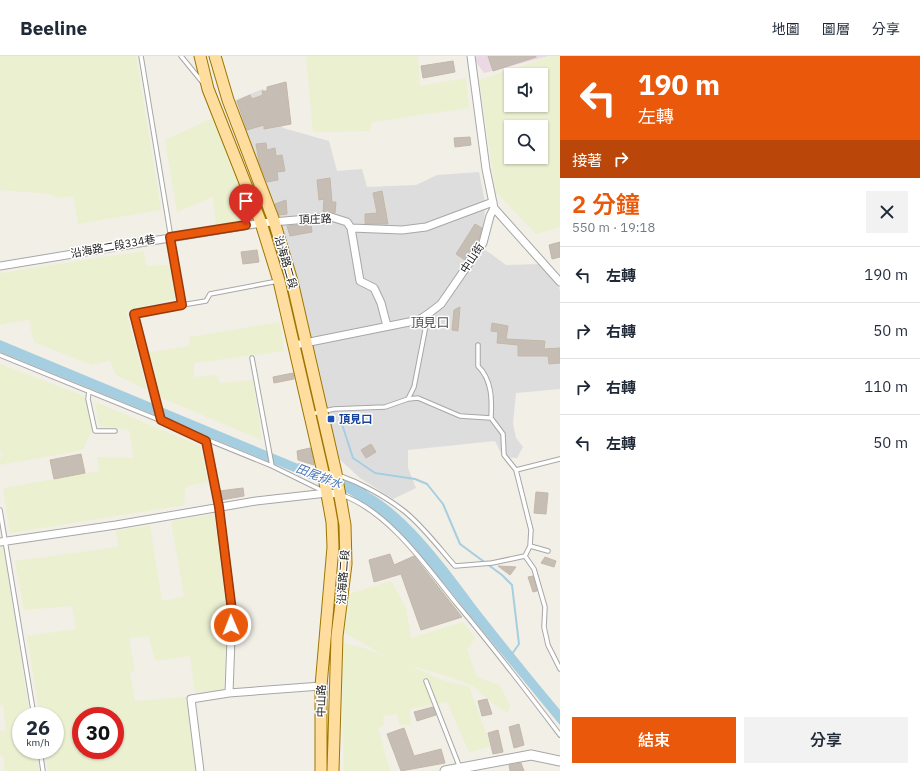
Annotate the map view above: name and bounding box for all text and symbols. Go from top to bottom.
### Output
text: Beeline [20,16,87,40]
text: 地圖 [772,20,800,38]
text: 圖層 [822,20,850,38]
text: 分享 [872,20,900,38]
text: 190 m [638,66,720,103]
map controls [504,68,548,164]
button: sound [504,68,548,112]
icon: left [572,72,624,124]
text: 左轉 [638,105,674,128]
button: search [504,120,548,164]
icon: right [610,148,632,170]
text: 接著 [572,151,602,170]
pin [229,184,263,225]
text: 2 分鐘 [572,188,640,220]
icon: arrive [235,190,257,212]
button: close [866,191,908,233]
street label: 頂庄路 [298,211,332,227]
text: 550 m · 19:18 [572,219,655,236]
street label: 沿海路二段334巷 [70,232,156,260]
street label: 沿海路二段 [272,234,300,290]
street label: 中山街 [457,240,487,276]
icon: left [572,264,594,286]
text: 190 m [864,265,908,284]
text: 左轉 [606,266,636,285]
district label: 頂見口 [410,314,450,331]
icon: right [572,320,594,342]
text: 50 m [873,321,908,340]
text: 右轉 [606,322,636,341]
icon: right [572,376,594,398]
text: 110 m [864,377,908,396]
text: 右轉 [606,378,636,397]
place label: 頂見口 [339,412,372,426]
marker: 頂見口 [326,414,336,424]
icon: left [572,432,594,454]
text: 50 m [873,433,908,452]
text: 左轉 [606,434,636,453]
water label: 田尾排水 [294,460,345,492]
street label: 沿海路二段 [334,549,352,605]
position arrow [210,604,252,646]
street label: 中山路 [314,684,328,718]
speed limit sign: 30 [72,707,124,759]
text: 26 [26,714,50,741]
button: 結束 [572,717,736,763]
button: 分享 [744,717,908,763]
text: km/h [26,736,50,749]

